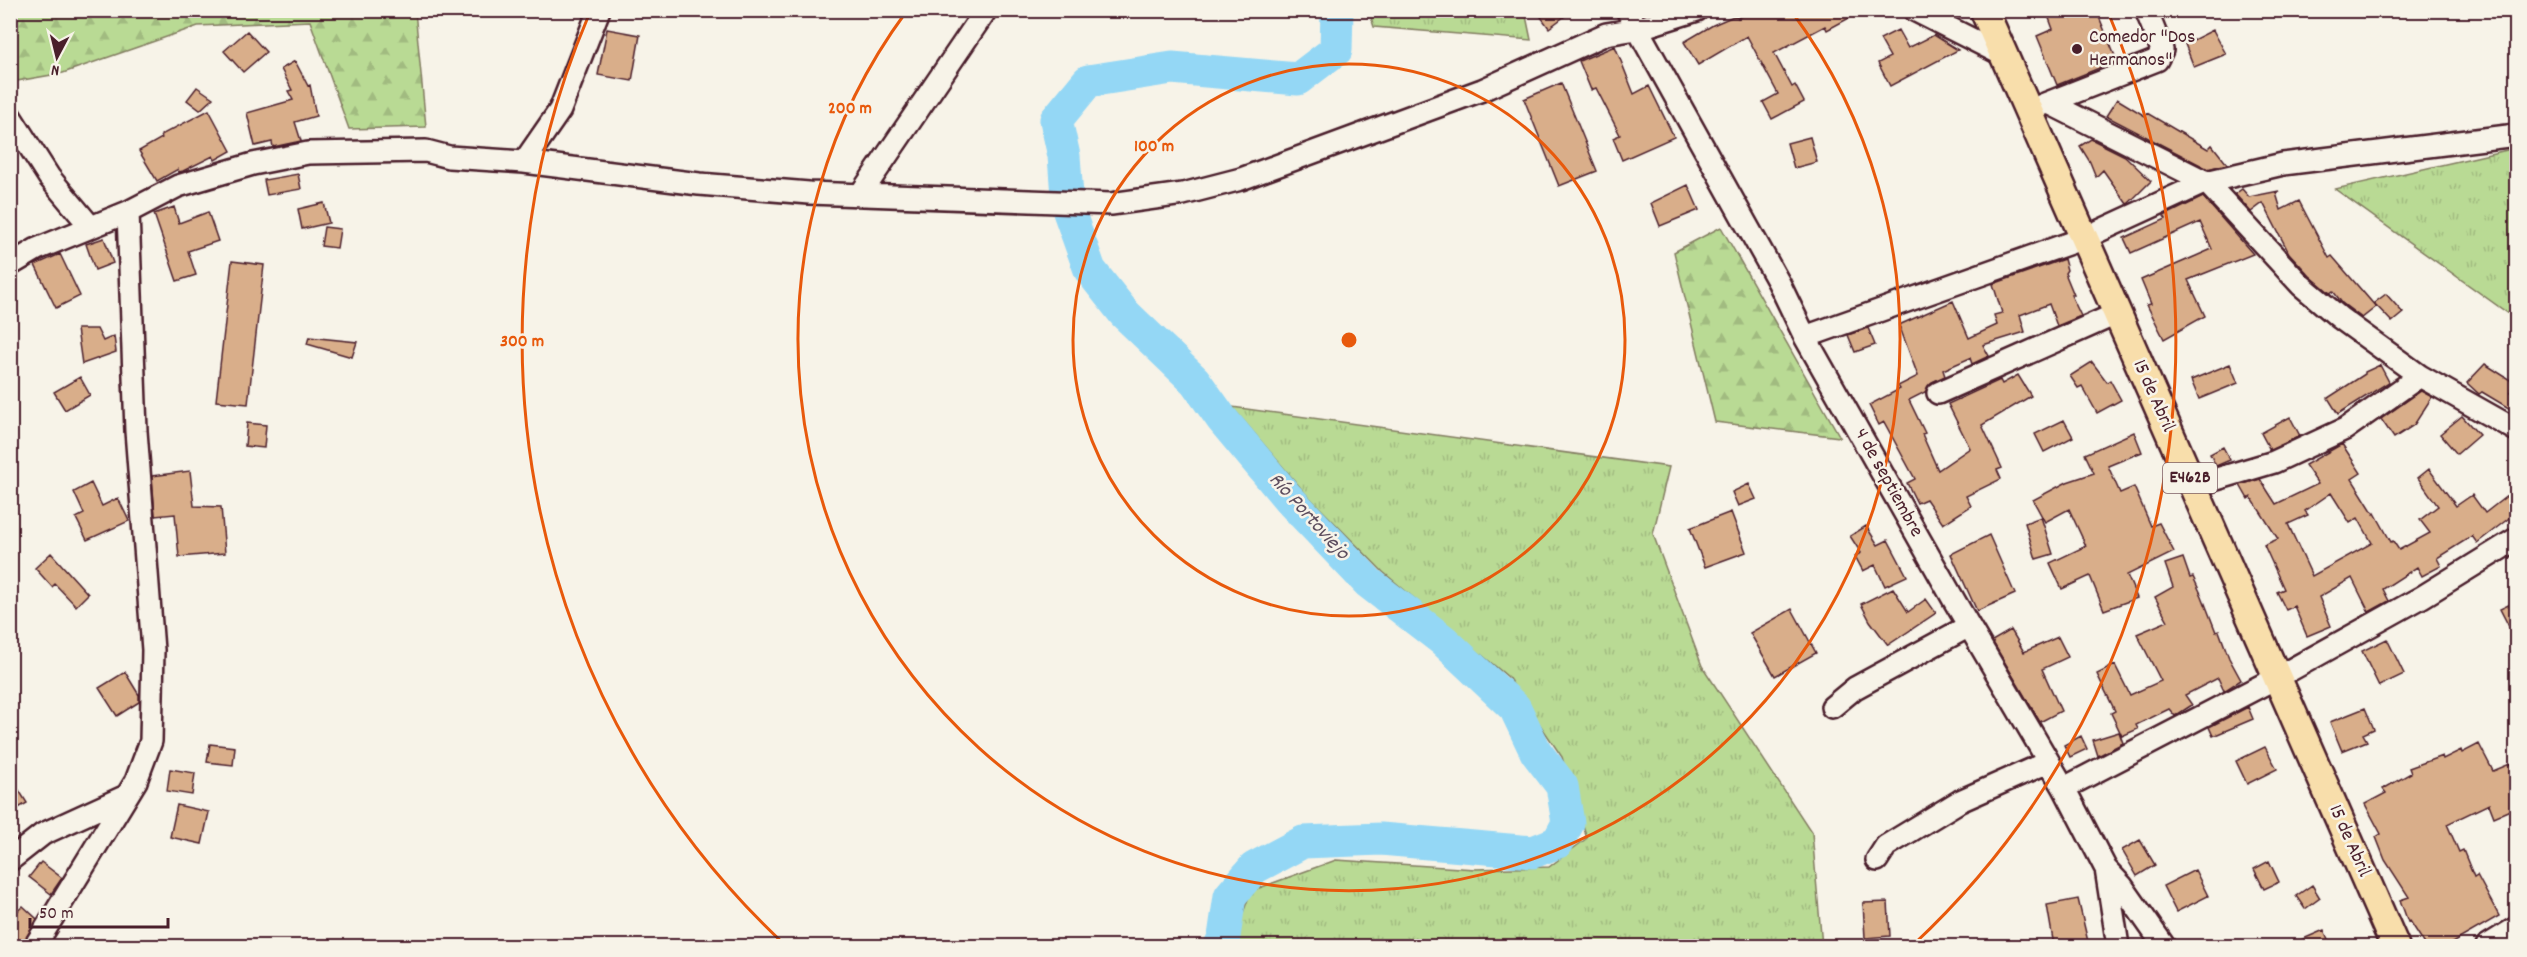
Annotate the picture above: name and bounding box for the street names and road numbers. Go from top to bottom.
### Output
street label: 15 de Abril [2125,355,2181,437]
street label: 4 de septiembre [1847,423,1930,543]
road number: E462B [2163,463,2217,493]
street label: 15 de Abril [2321,800,2377,882]

